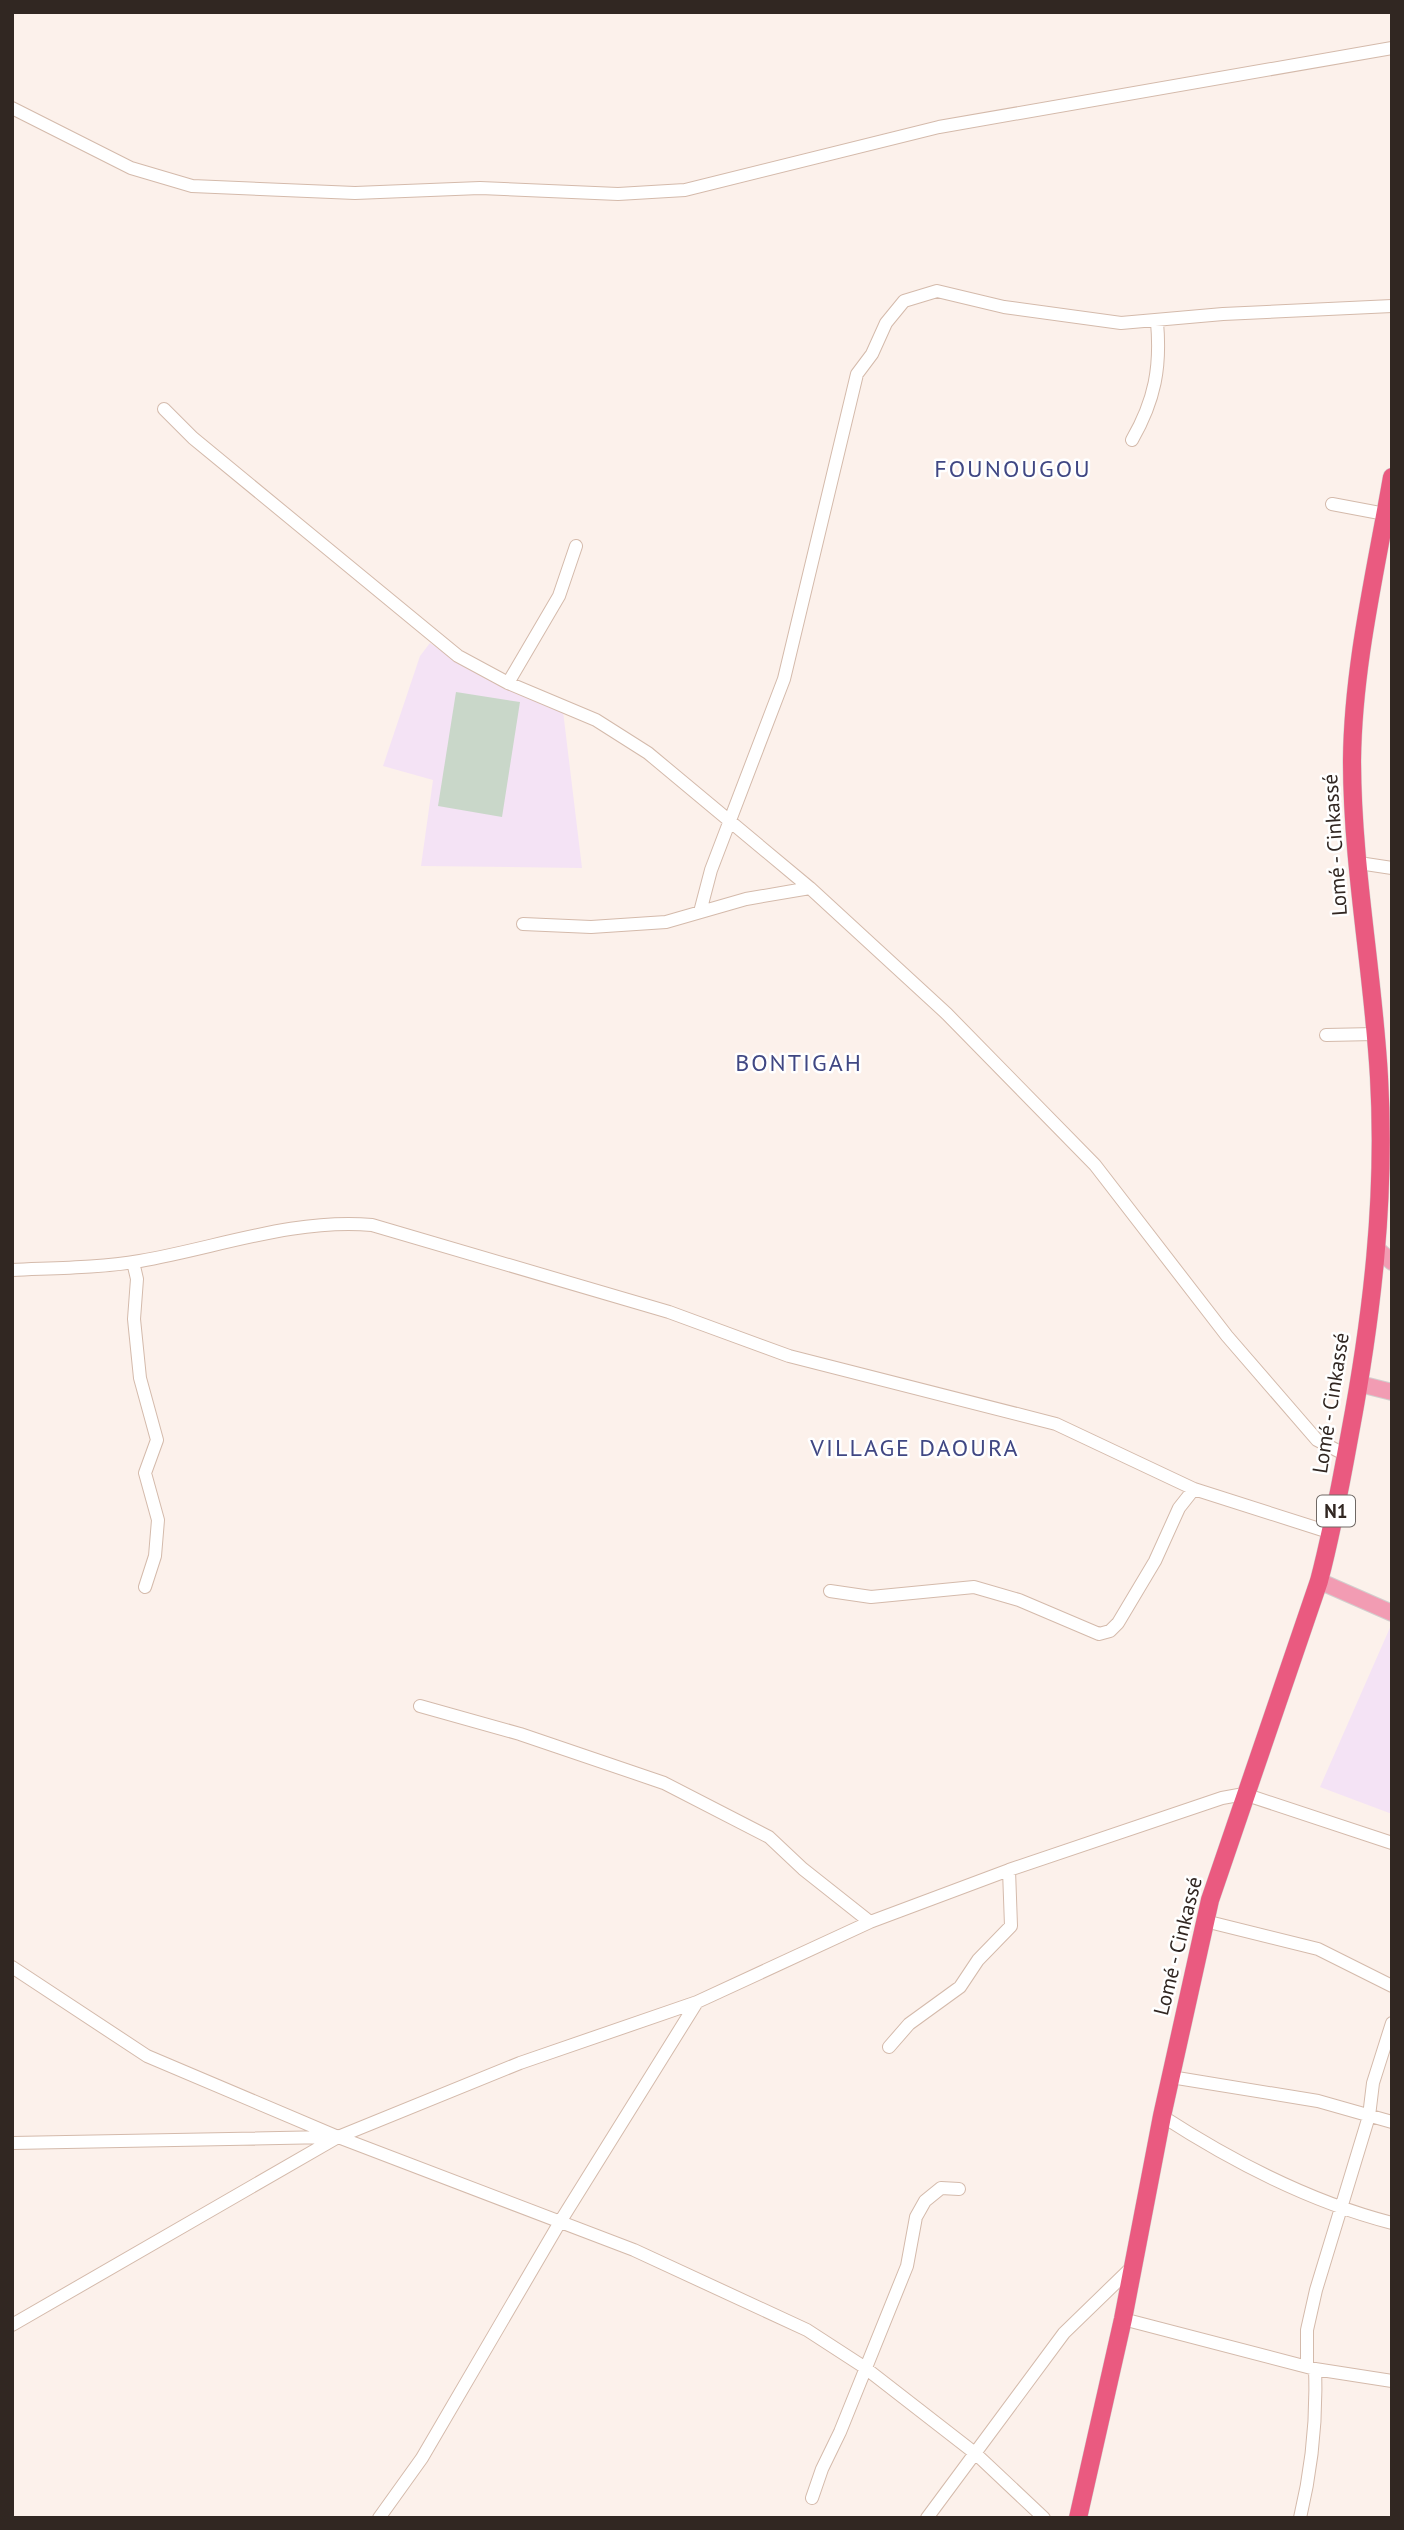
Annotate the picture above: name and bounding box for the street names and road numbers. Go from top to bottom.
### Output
street label: Lomé - Cinkassé [1316,773,1353,917]
street label: Lomé - Cinkassé [1306,1331,1355,1475]
road number: N1 [1317,1496,1355,1526]
street label: Lomé - Cinkassé [1147,1874,1208,2018]

